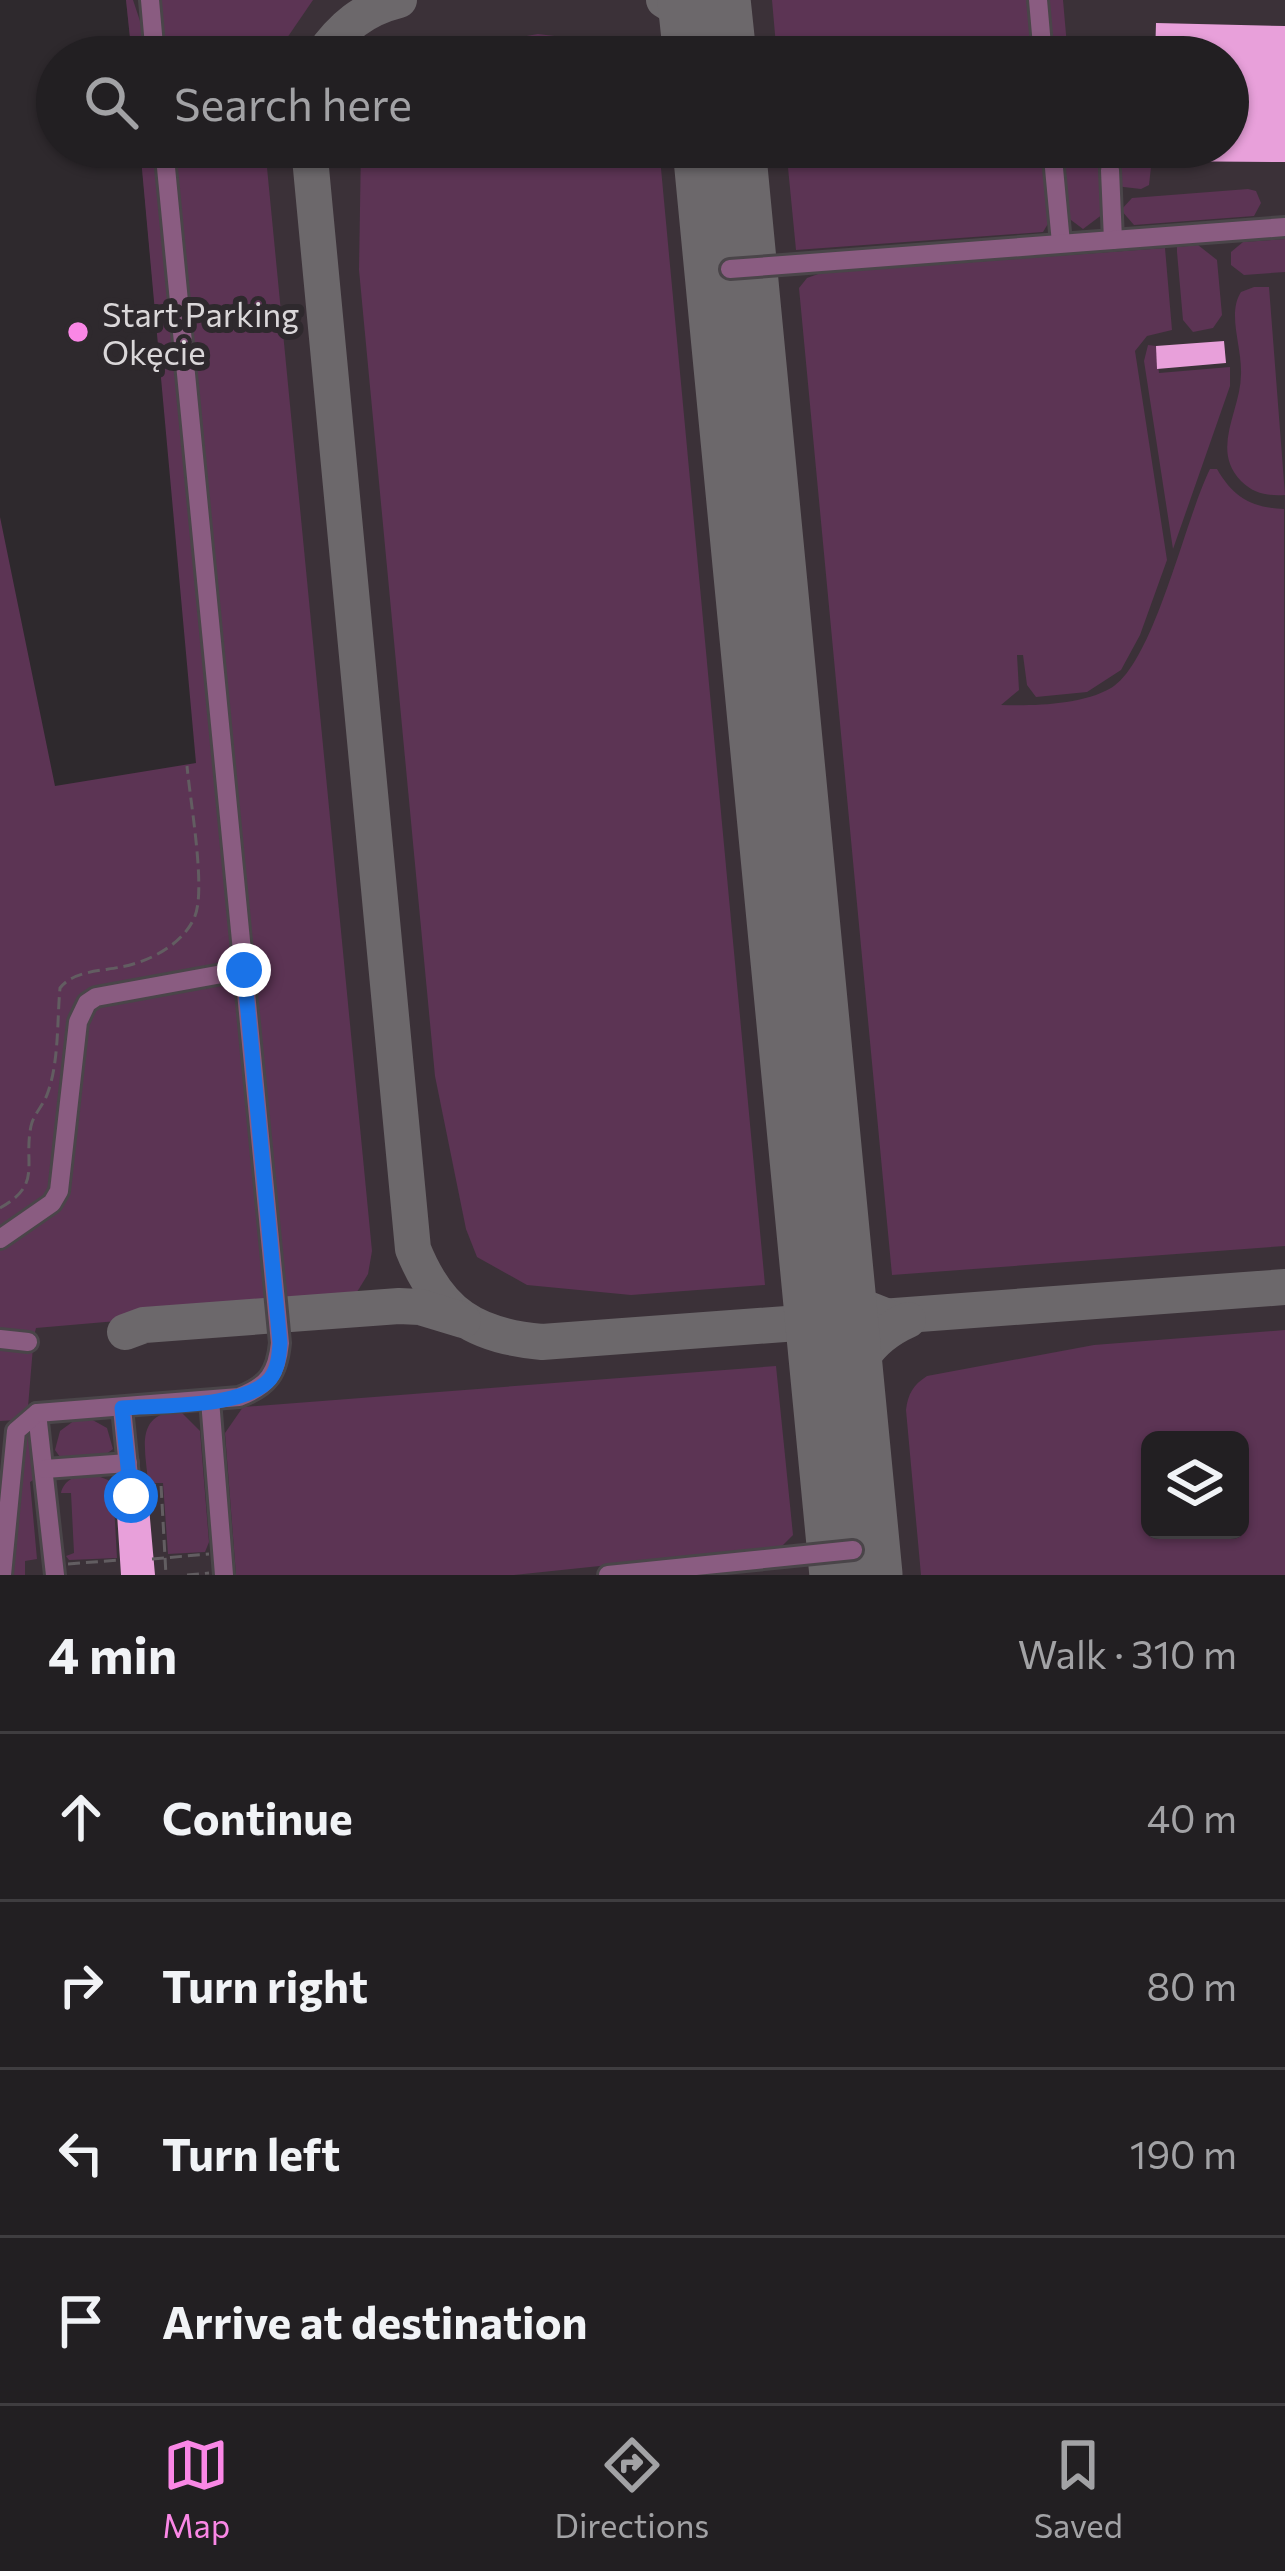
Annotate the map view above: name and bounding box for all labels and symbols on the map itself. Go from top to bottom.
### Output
place label: Start Parking Okęcie [102,293,299,372]
marker: Start Parking Okęcie [65,319,91,345]
route end [217,943,271,997]
route start [104,1469,158,1523]

